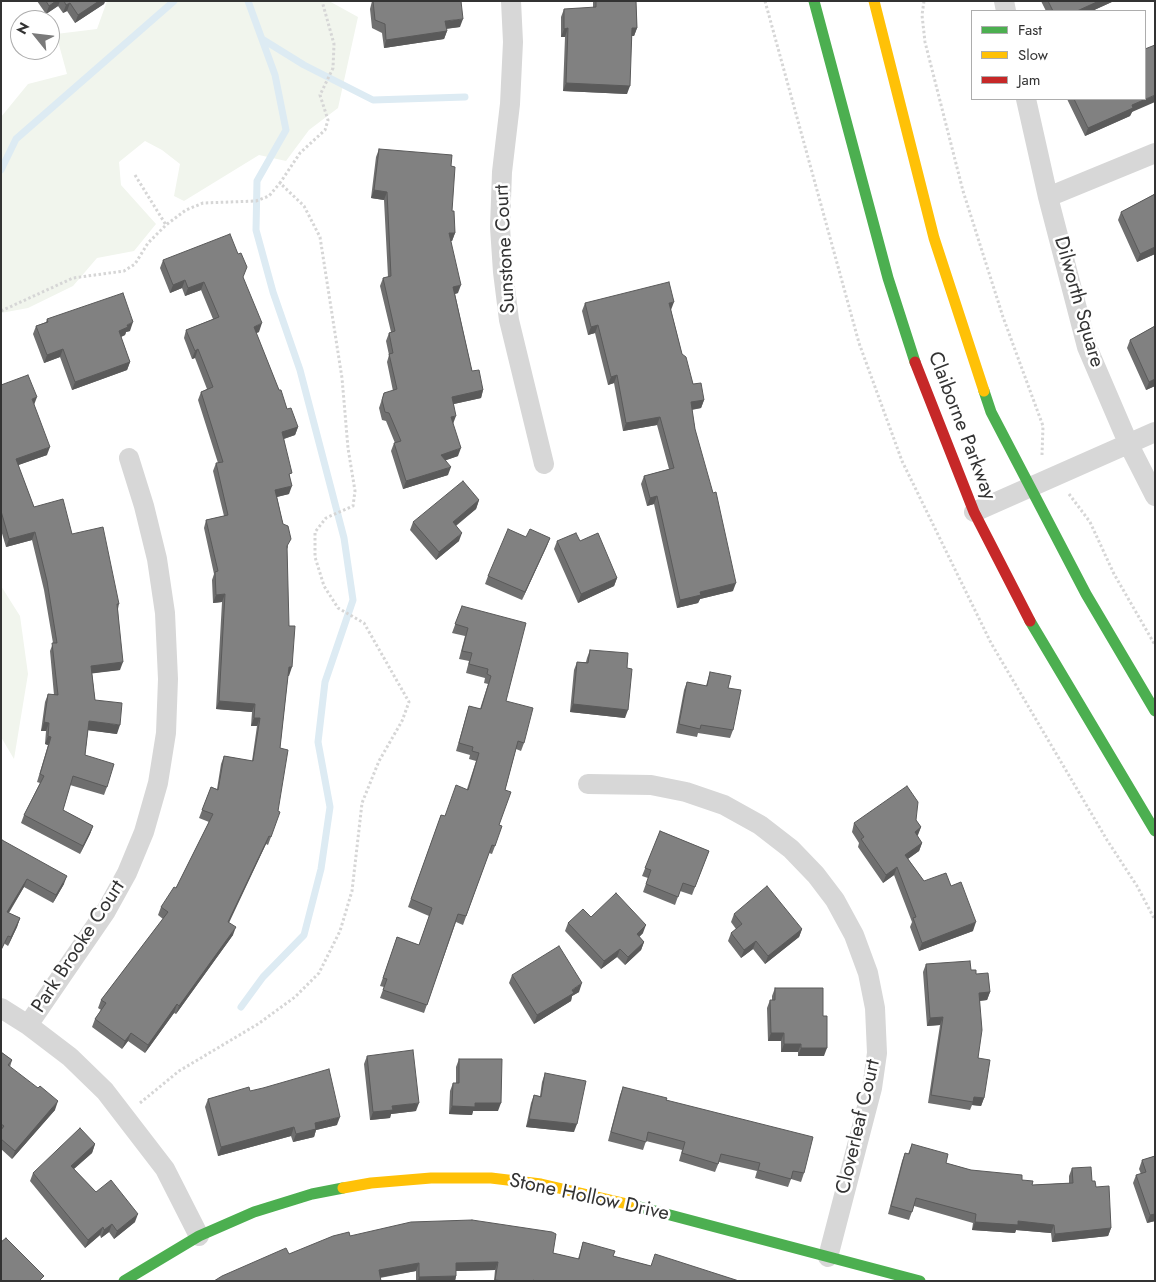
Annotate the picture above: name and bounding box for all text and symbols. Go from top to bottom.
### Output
north arrow [10,10,60,60]
legend [971,10,1146,100]
text: N [11,18,34,38]
text: Fast [1018,19,1042,41]
text: Slow [1018,44,1048,66]
text: Jam [1018,69,1041,91]
street label: Sunstone Court [491,184,521,314]
street label: Dilworth Square [1048,234,1108,370]
street label: Claiborne Parkway [922,348,1000,504]
street label: Park Brooke Court [27,876,131,1018]
street label: Cloverleaf Court [832,1057,886,1197]
street label: Stone Hollow Drive [507,1169,671,1227]

